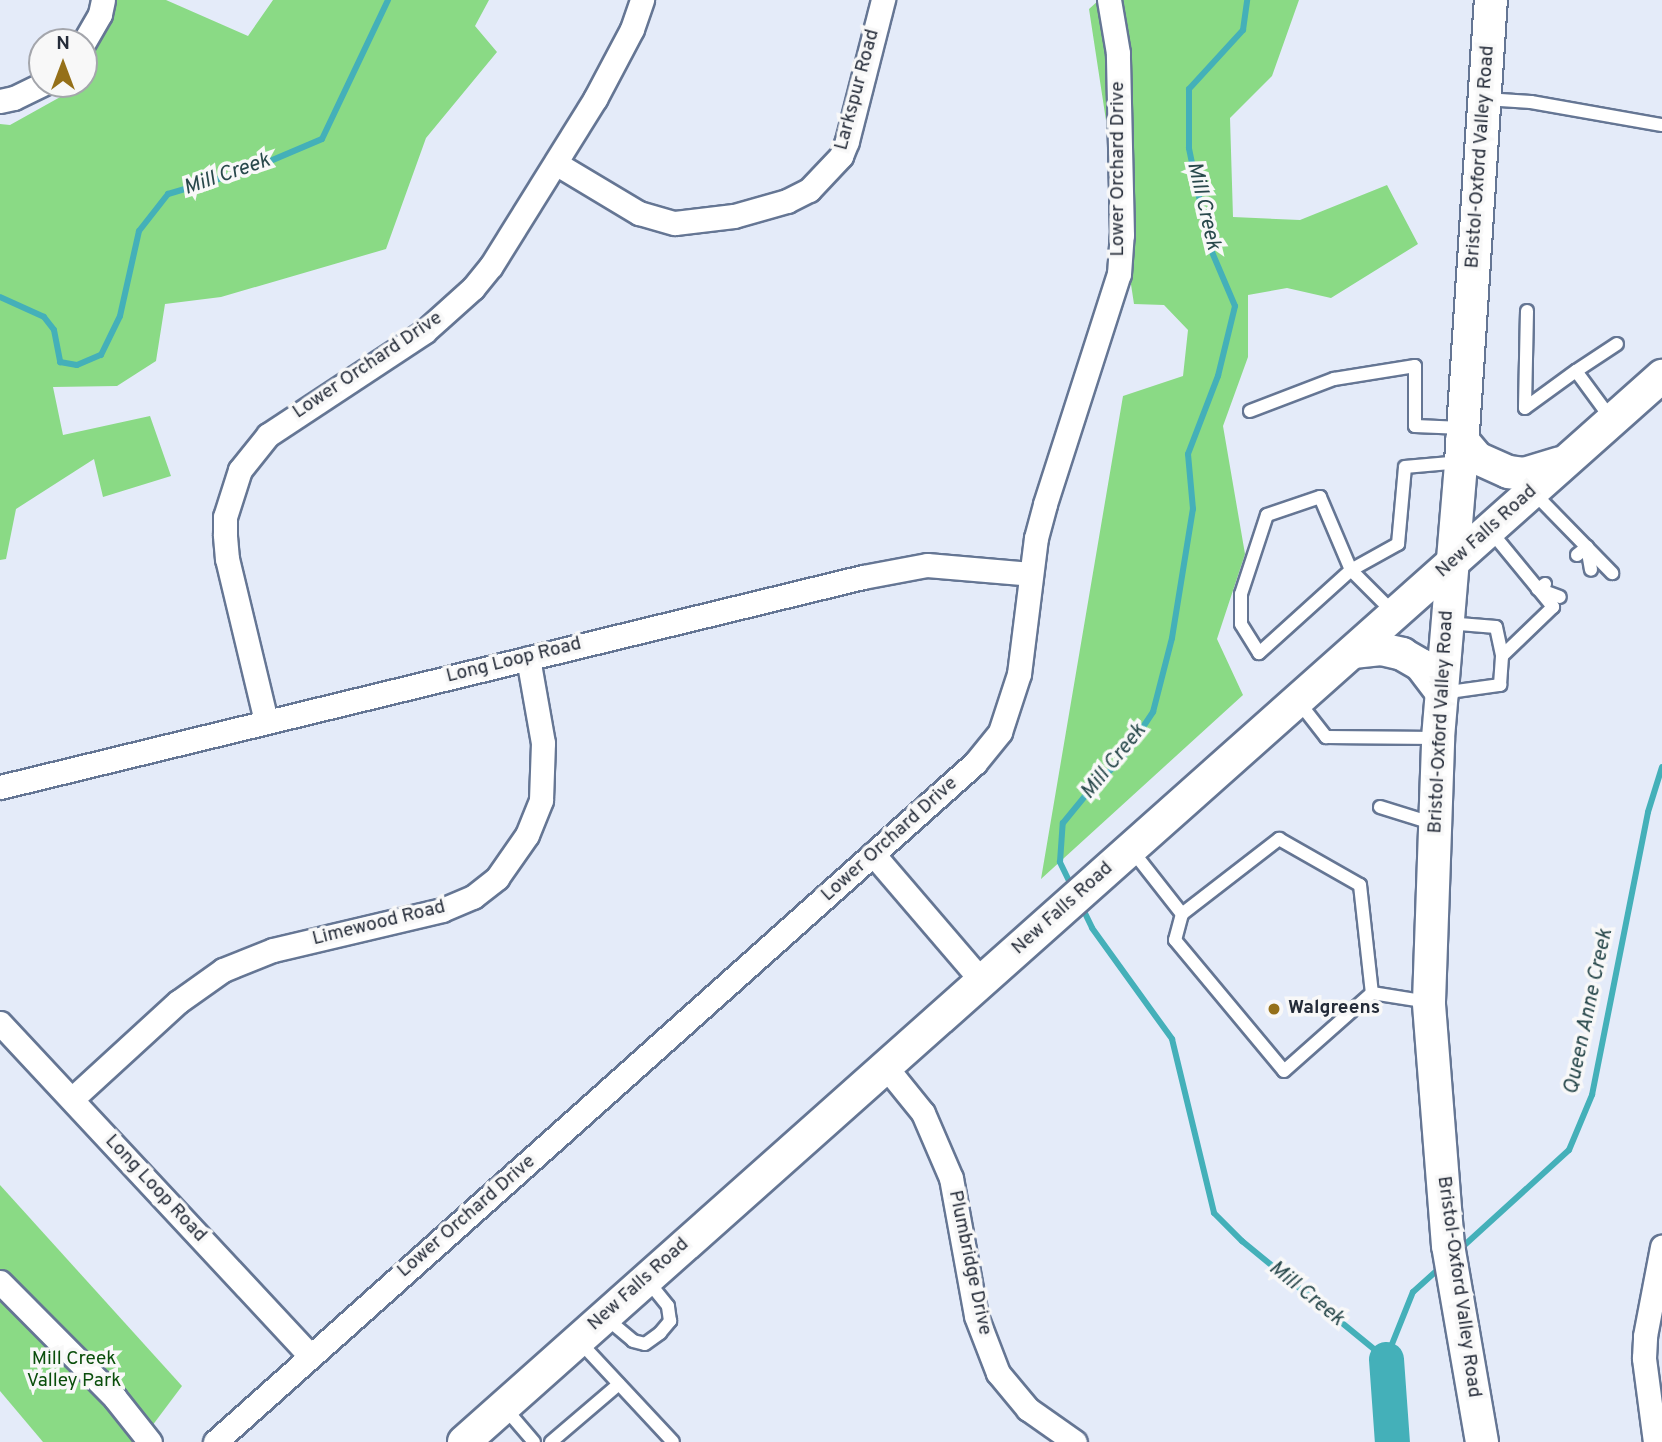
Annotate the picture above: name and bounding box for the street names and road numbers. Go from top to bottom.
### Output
street label: Larkspur Road [831,27,885,153]
street label: Bristol-Oxford Valley Road [1462,44,1500,270]
street label: Lower Orchard Drive [1108,81,1130,257]
street label: Lower Orchard Drive [289,308,447,424]
street label: New Falls Road [1432,481,1542,583]
street label: Bristol-Oxford Valley Road [1425,609,1459,835]
street label: Long Loop Road [444,633,584,689]
street label: Lower Orchard Drive [817,773,963,907]
street label: New Falls Road [1008,858,1118,960]
street label: Limewood Road [310,896,448,952]
street label: Long Loop Road [99,1131,211,1247]
street label: Lower Orchard Drive [393,1151,541,1283]
street label: Bristol-Oxford Valley Road [1431,1174,1485,1400]
street label: Plumbridge Drive [943,1188,995,1338]
street label: New Falls Road [584,1234,694,1336]

